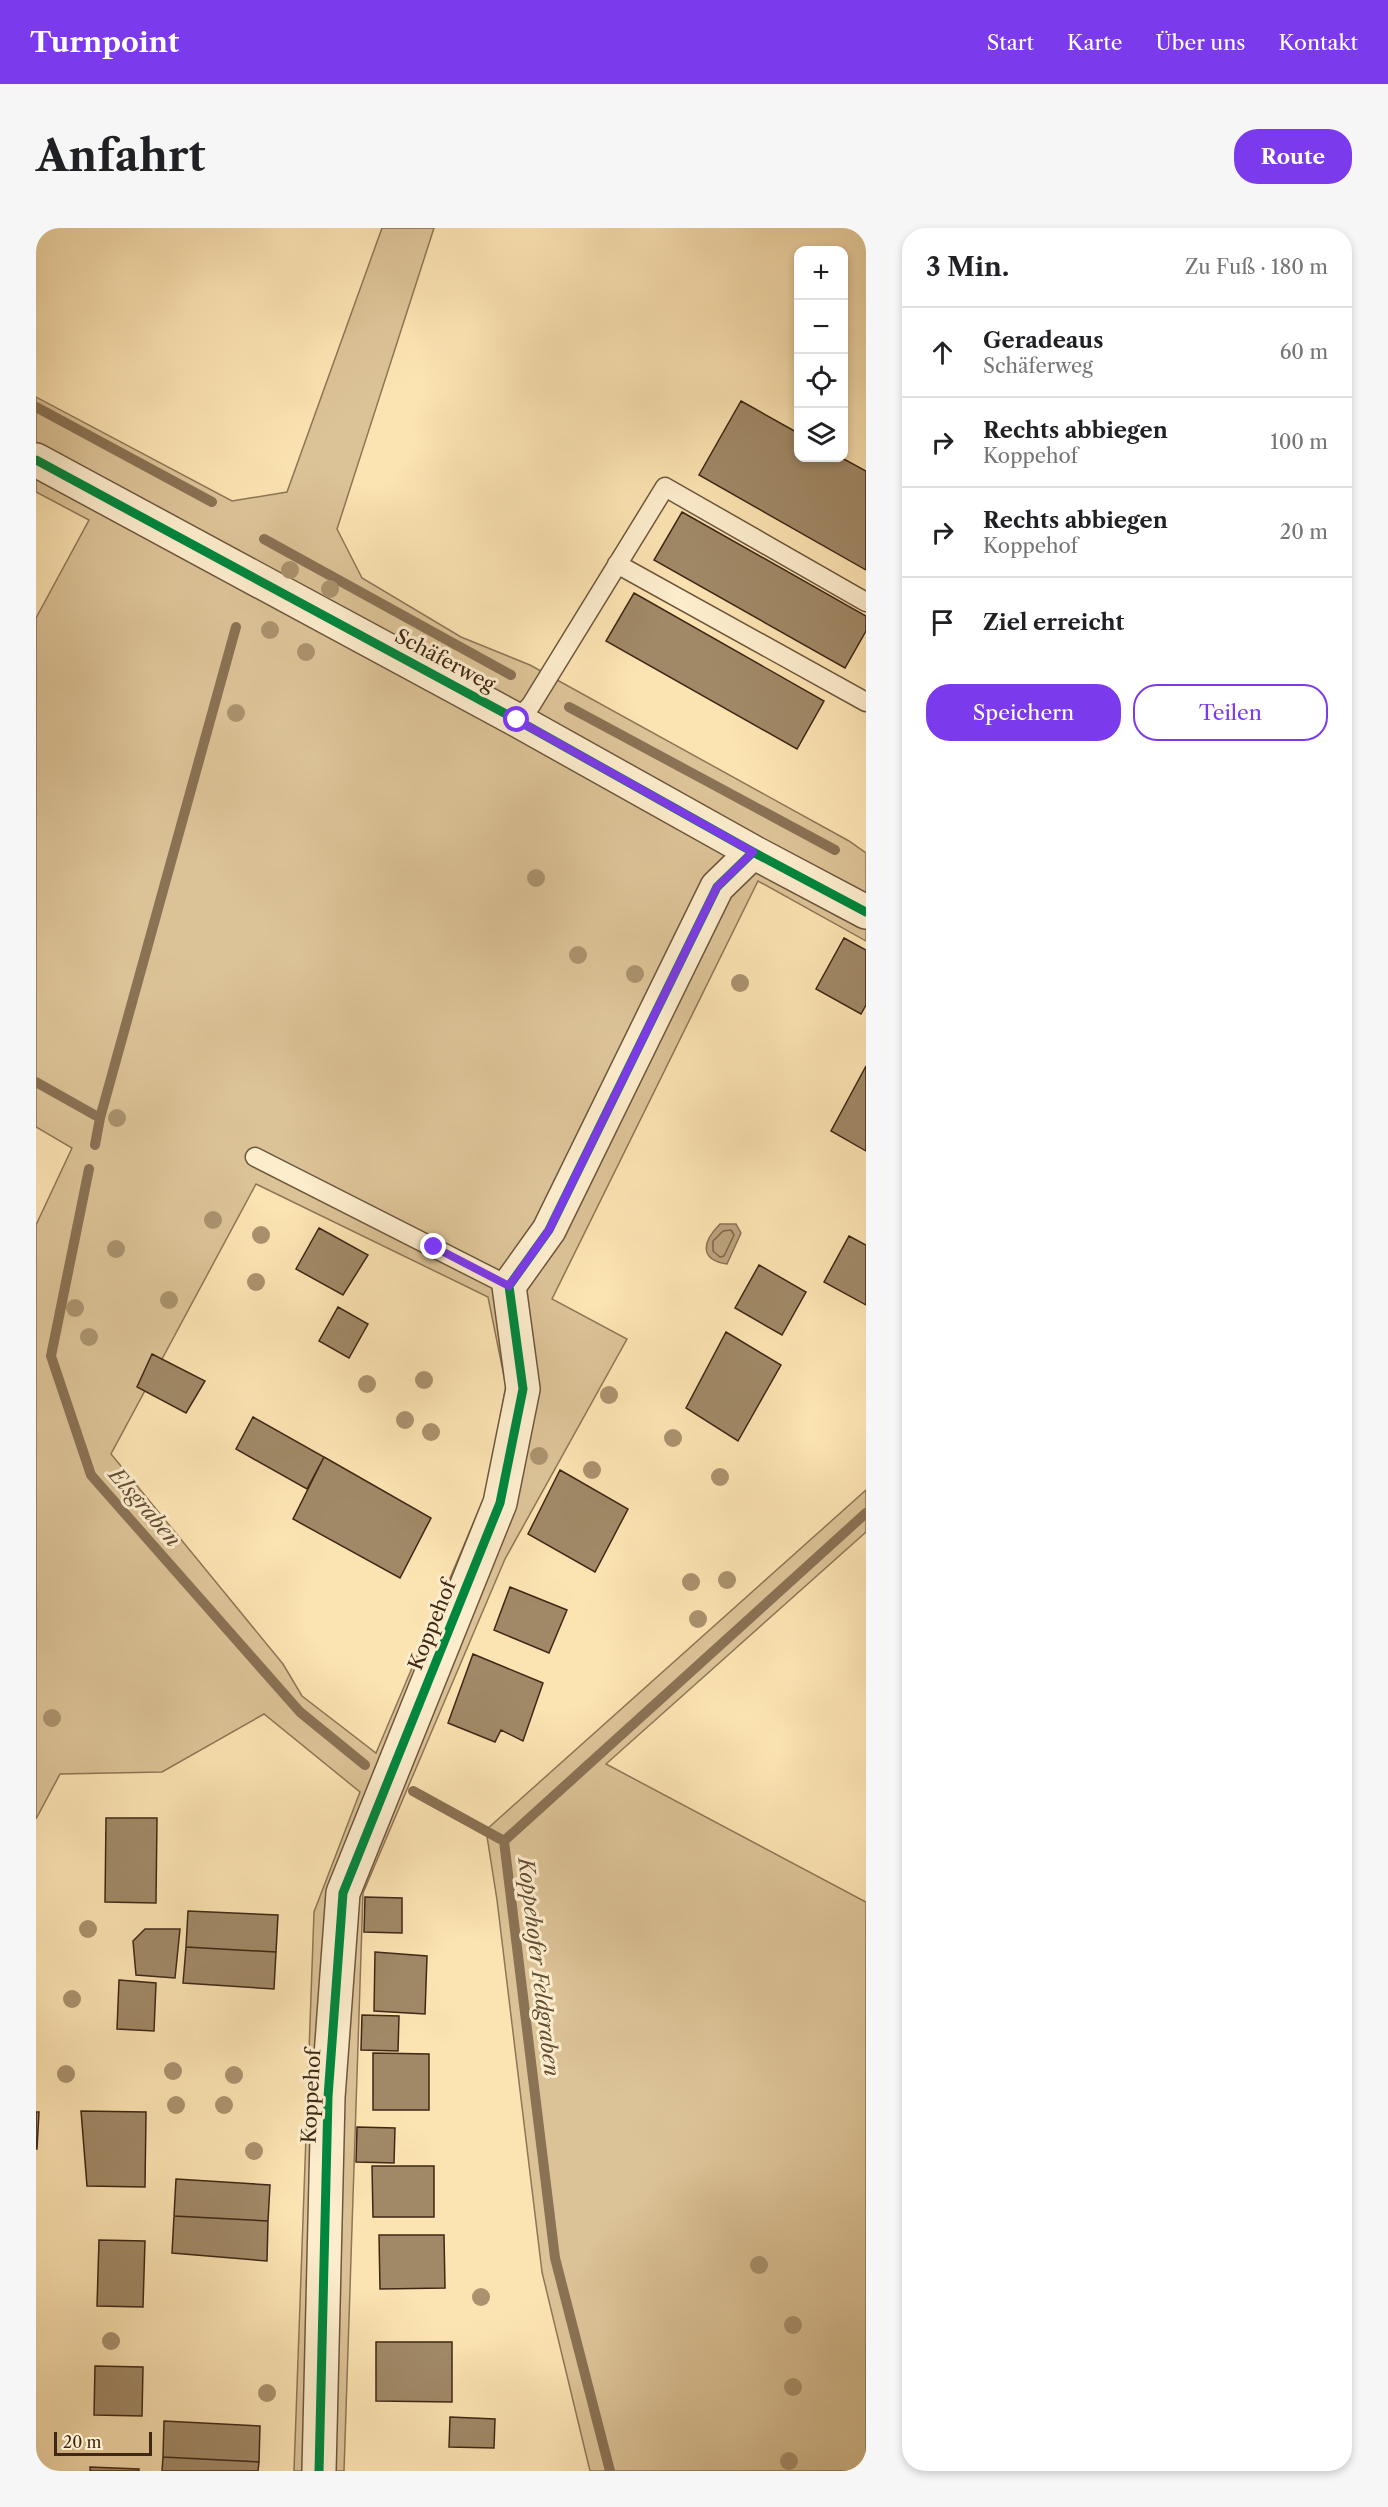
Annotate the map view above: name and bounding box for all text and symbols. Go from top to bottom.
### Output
text: Turnpoint [30,25,179,59]
text: Start [987,30,1034,55]
text: Karte [1067,30,1123,55]
text: Über uns [1156,30,1245,55]
text: Kontakt [1278,30,1358,55]
button: Route [1234,129,1352,184]
text: Anfahrt [36,130,205,182]
map controls [794,246,848,462]
button: + [794,246,848,300]
text: 3 Min. [926,251,1009,283]
text: Zu Fuß · 180 m [1185,255,1328,279]
button: − [794,300,848,354]
text: Geradeaus [983,327,1103,354]
icon: ahead [926,336,959,369]
text: 60 m [1280,340,1328,364]
button: locate [794,354,848,408]
text: Schäferweg [983,354,1093,378]
button: layers [794,408,848,462]
text: Rechts abbiegen [983,417,1168,444]
icon: right [926,426,959,459]
text: 100 m [1270,430,1328,454]
text: Koppehof [983,444,1078,468]
text: Rechts abbiegen [983,507,1168,534]
icon: right [926,516,959,549]
text: 20 m [1280,520,1328,544]
text: Koppehof [983,534,1078,558]
icon: arrive [926,606,959,639]
text: Ziel erreicht [983,609,1124,636]
street label: Schäferweg [391,624,500,697]
button: Speichern [926,684,1121,741]
button: Teilen [1133,684,1328,741]
route start [503,706,529,732]
route end [420,1233,446,1259]
water label: Elsgraben [103,1461,186,1552]
street label: Koppehof [403,1574,462,1673]
water label: Koppehofer Feldgraben [513,1854,565,2078]
street label: Koppehof [297,2045,326,2144]
scale bar [54,2429,152,2456]
text: 20 m [63,2432,102,2452]

